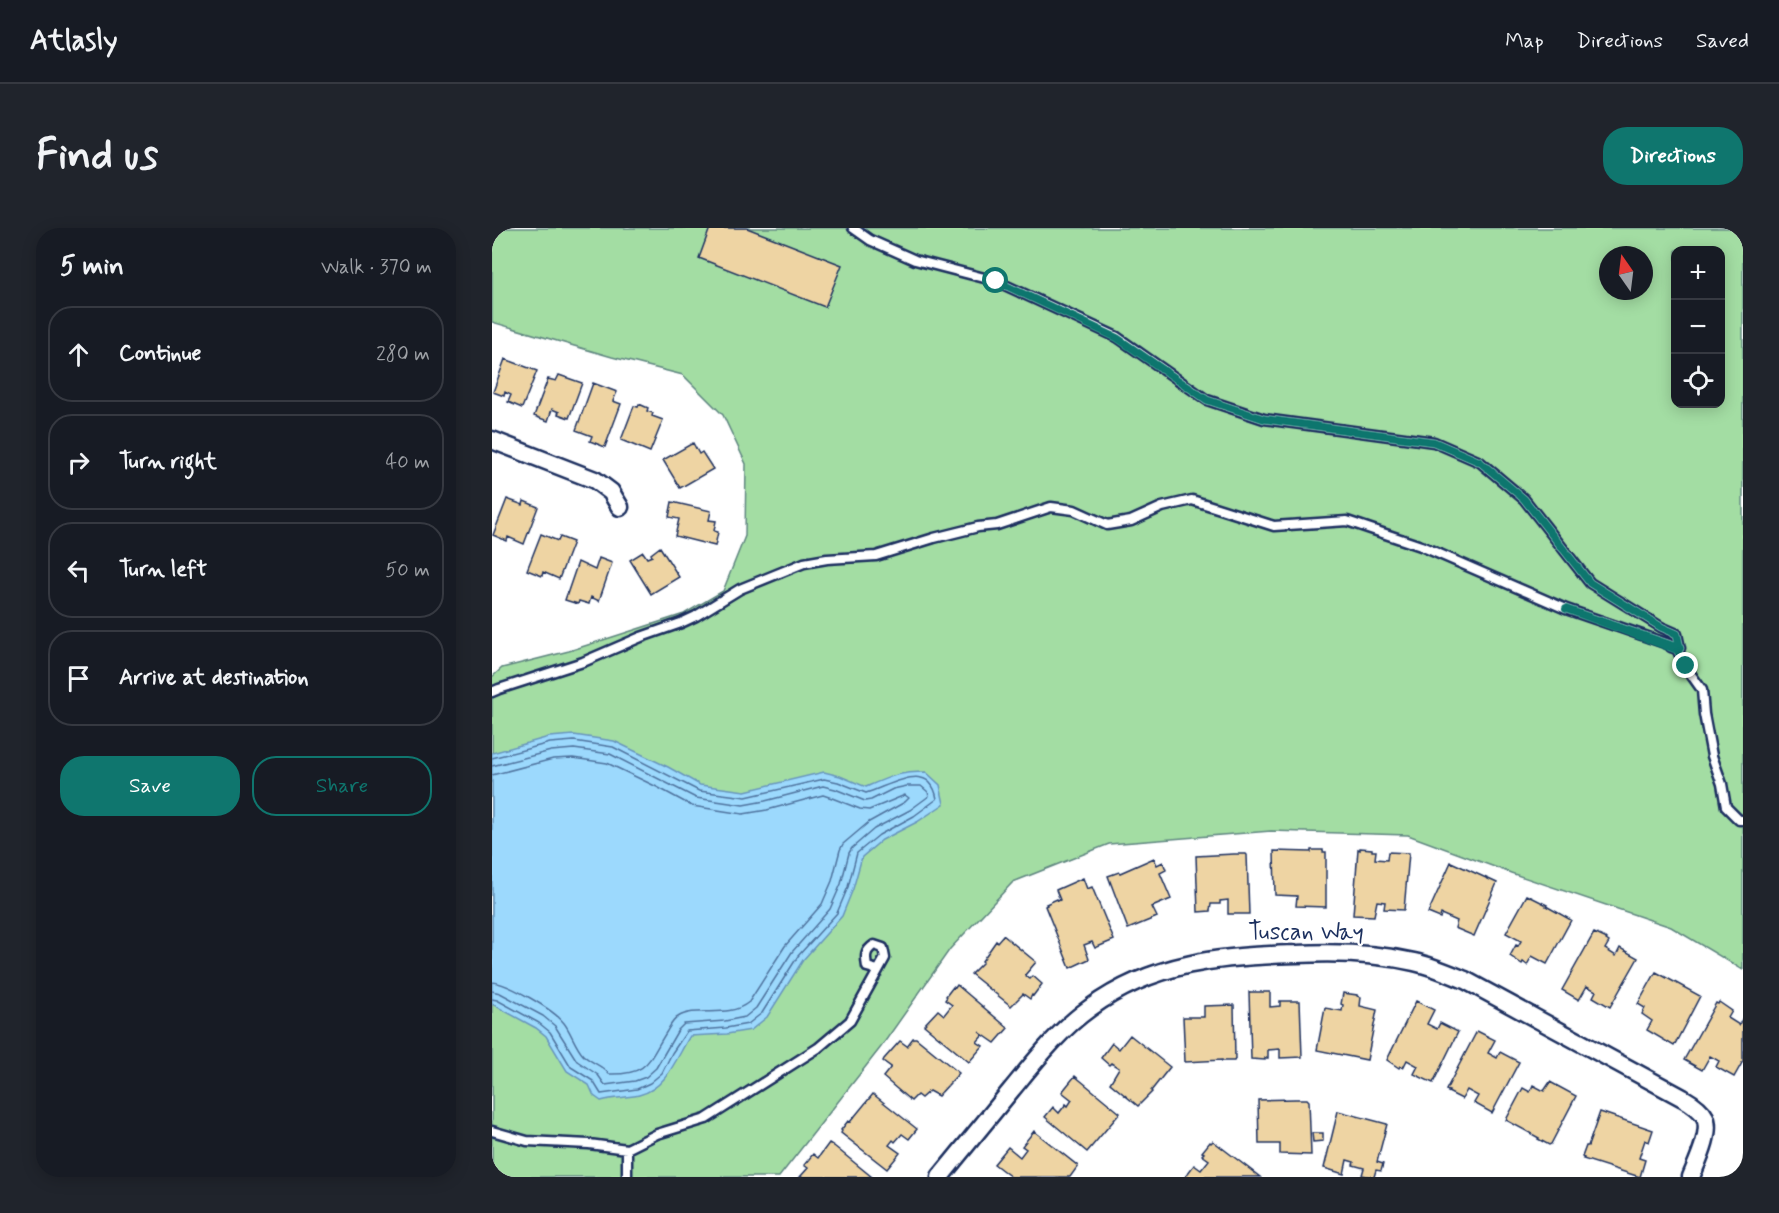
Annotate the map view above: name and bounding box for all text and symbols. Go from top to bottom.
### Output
text: Atlasly [30,23,118,60]
text: Map [1505,27,1544,55]
text: Directions [1577,27,1663,55]
text: Saved [1696,27,1749,55]
button: Directions [1603,127,1743,185]
text: Find us [36,129,158,184]
north arrow [1599,246,1653,300]
map controls [1671,246,1725,408]
button: + [1671,246,1725,300]
text: 5 min [60,250,124,284]
text: Walk · 370 m [321,254,432,281]
route start [982,267,1008,293]
button: − [1671,300,1725,354]
icon: ahead [62,338,95,371]
text: Continue [119,340,201,368]
text: 280 m [376,341,430,368]
button: locate [1671,354,1725,408]
icon: right [62,446,95,479]
text: Turn right [119,448,217,476]
text: 40 m [386,449,430,476]
icon: left [62,554,95,587]
text: Turn left [119,556,207,584]
text: 50 m [385,557,430,584]
route end [1672,652,1698,678]
icon: arrive [62,662,95,695]
text: Arrive at destination [119,664,309,692]
button: Save [60,756,240,816]
button: Share [252,756,432,816]
street label: Tuscan Way [1248,917,1364,948]

